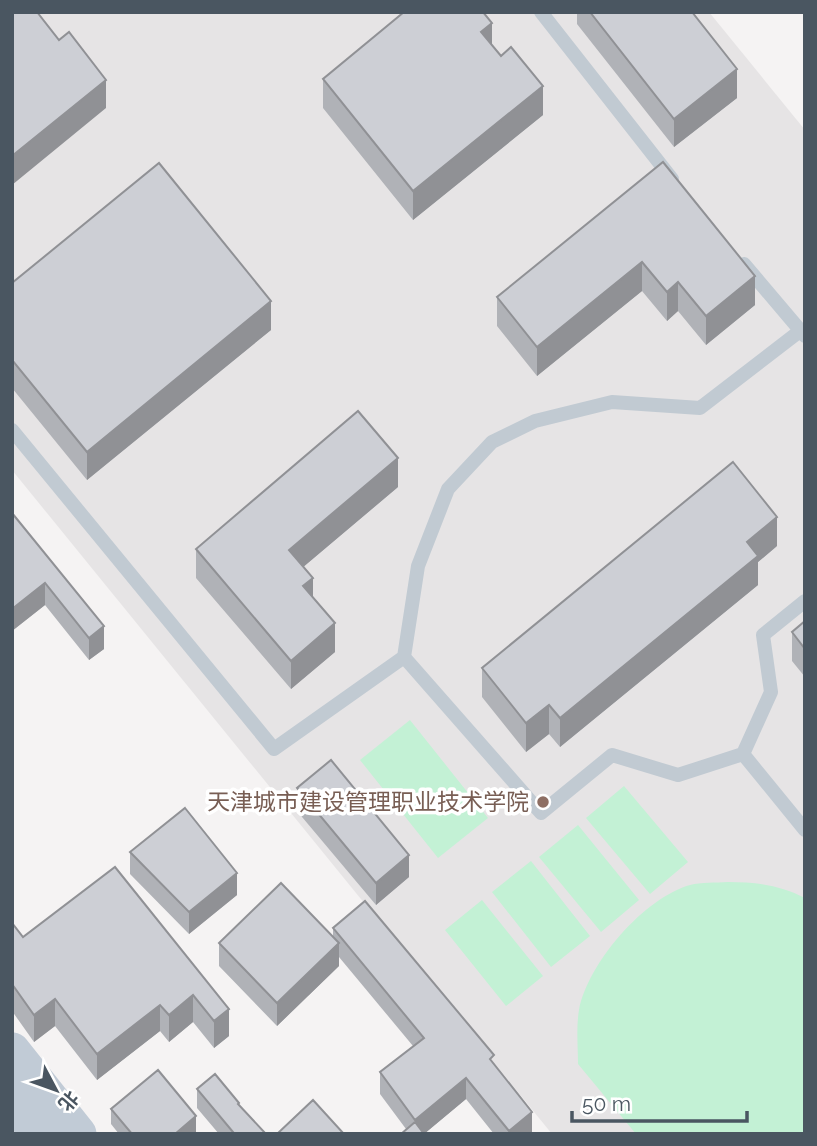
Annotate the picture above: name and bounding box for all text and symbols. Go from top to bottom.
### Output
place label: 天津城市建设管理职业技术学院 [207,788,529,815]
marker: 天津城市建设管理职业技术学院 [535,794,551,810]
north arrow [21,1055,91,1125]
scale bar [572,1080,747,1124]
text: 北 [54,1087,83,1116]
text: 50 m [582,1091,631,1116]

